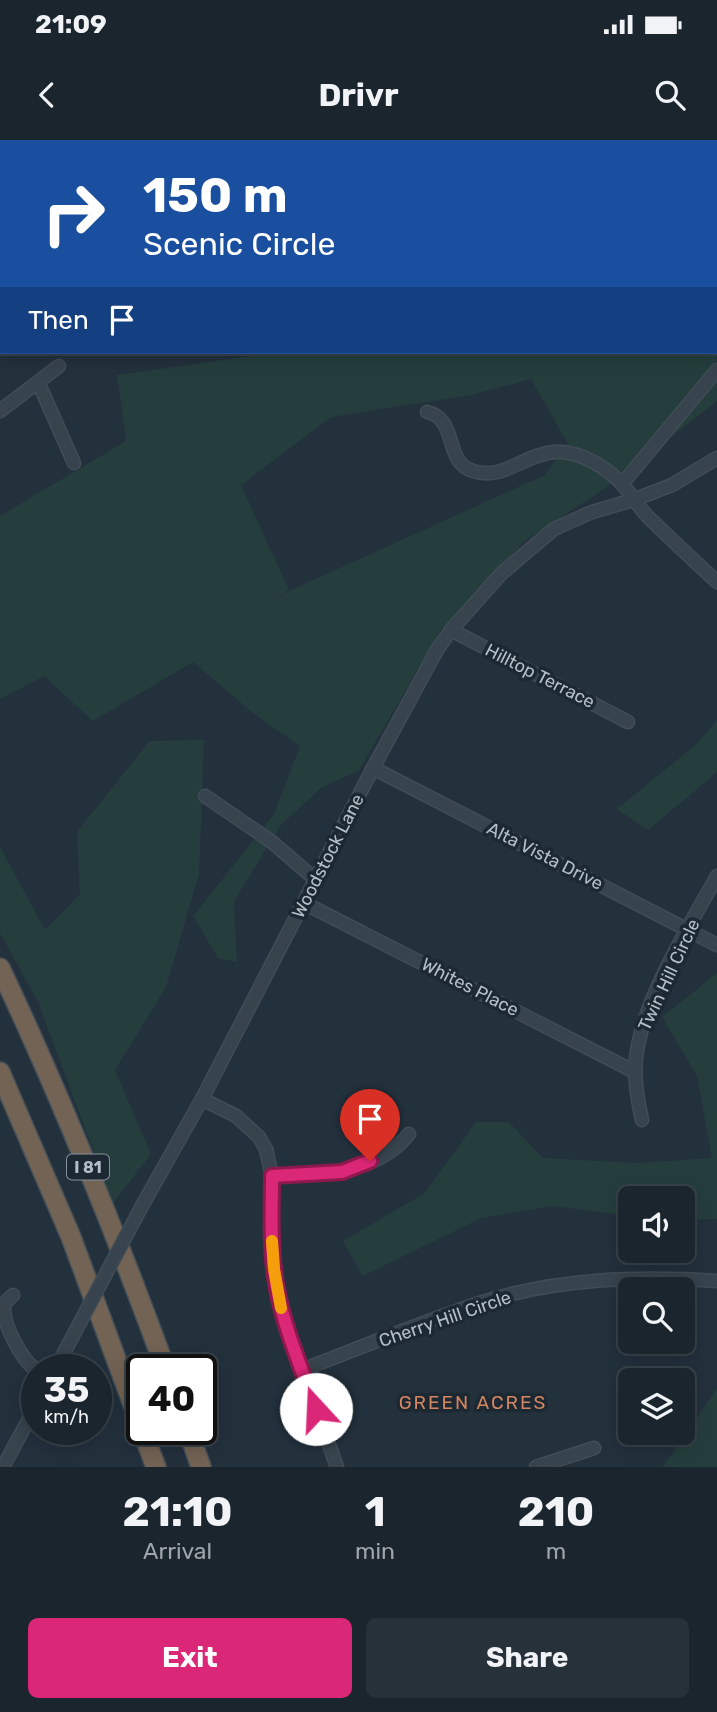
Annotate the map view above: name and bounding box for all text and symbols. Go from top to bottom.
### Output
text: 21:09 [35,9,107,40]
icon: back [28,76,66,114]
text: Drivr [318,76,399,114]
icon: search [651,76,689,114]
text: 150 m [143,166,288,224]
icon: right [28,168,119,259]
text: Scenic Circle [143,225,335,263]
icon: arrive [103,301,141,339]
text: Then [28,305,89,336]
street label: Hilltop Terrace [481,639,599,713]
street label: Woodstock Lane [287,790,369,922]
street label: Alta Vista Drive [483,817,607,895]
street label: Twin Hill Circle [633,916,705,1034]
street label: Whites Place [418,953,522,1021]
pin [340,1089,400,1161]
icon: arrive [351,1100,389,1138]
road number: I 81 [67,1155,109,1180]
map controls [618,1186,695,1445]
button: sound [618,1186,695,1263]
button: search [618,1277,695,1354]
street label: Cherry Hill Circle [376,1286,514,1352]
speed limit sign: 40 [126,1354,217,1445]
button: layers [618,1368,695,1445]
text: 35 [44,1369,89,1411]
position arrow [279,1372,353,1446]
district label: GREEN ACRES [399,1391,547,1414]
text: km/h [44,1406,89,1428]
text: 21:10 [123,1487,232,1537]
text: 1 [365,1487,386,1537]
text: 210 [518,1487,594,1537]
text: Arrival [143,1537,212,1565]
text: min [355,1537,395,1565]
text: m [546,1537,566,1565]
button: Exit [28,1618,352,1698]
button: Share [366,1618,689,1698]

